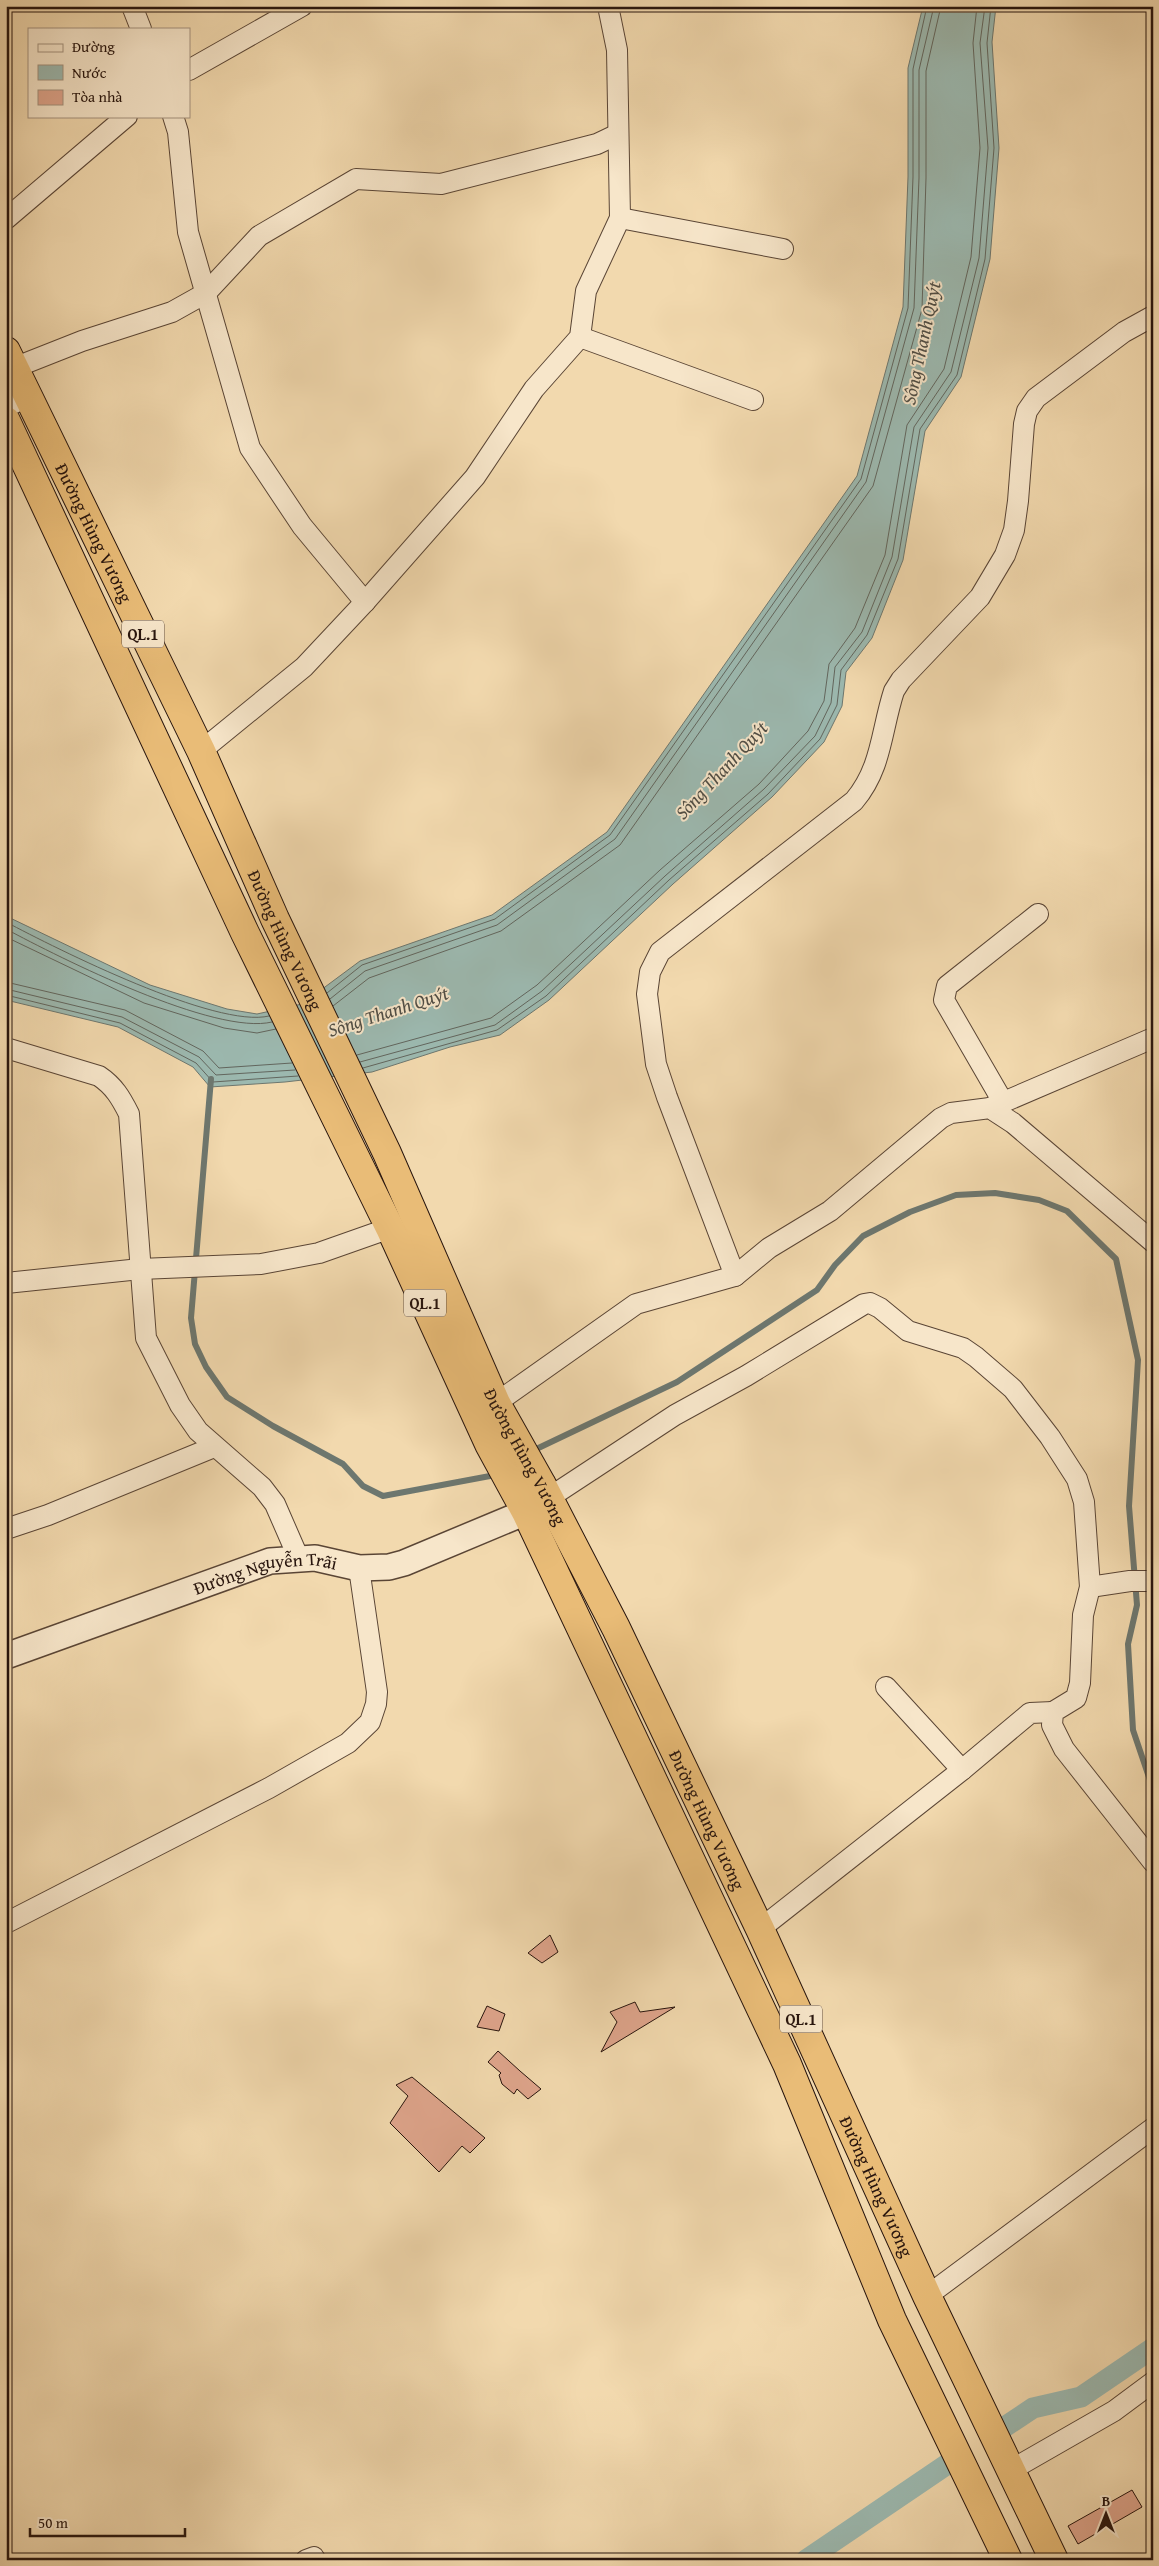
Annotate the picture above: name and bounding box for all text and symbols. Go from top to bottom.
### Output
legend [28,28,190,118]
text: Đường [72,36,115,57]
text: Nước [72,62,107,83]
text: Tòa nhà [72,86,122,107]
water label: Sông Thanh Quýt [894,278,948,407]
street label: Đường Hùng Vương [49,458,140,607]
road number: QL.1 [122,620,164,648]
water label: Sông Thanh Quýt [668,714,775,825]
street label: Đường Hùng Vương [241,865,330,1015]
water label: Sông Thanh Quýt [324,978,453,1044]
road number: QL.1 [404,1290,446,1316]
street label: Đường Hùng Vương [478,1384,574,1530]
street label: Đường Nguyễn Trãi [189,1544,340,1601]
street label: Đường Hùng Vương [663,1745,753,1894]
road number: QL.1 [780,2006,822,2032]
street label: Đường Hùng Vương [833,2111,921,2261]
north arrow [1082,2488,1132,2538]
text: B [1102,2491,1110,2511]
scale bar [30,2506,185,2538]
text: 50 m [38,2512,69,2533]

